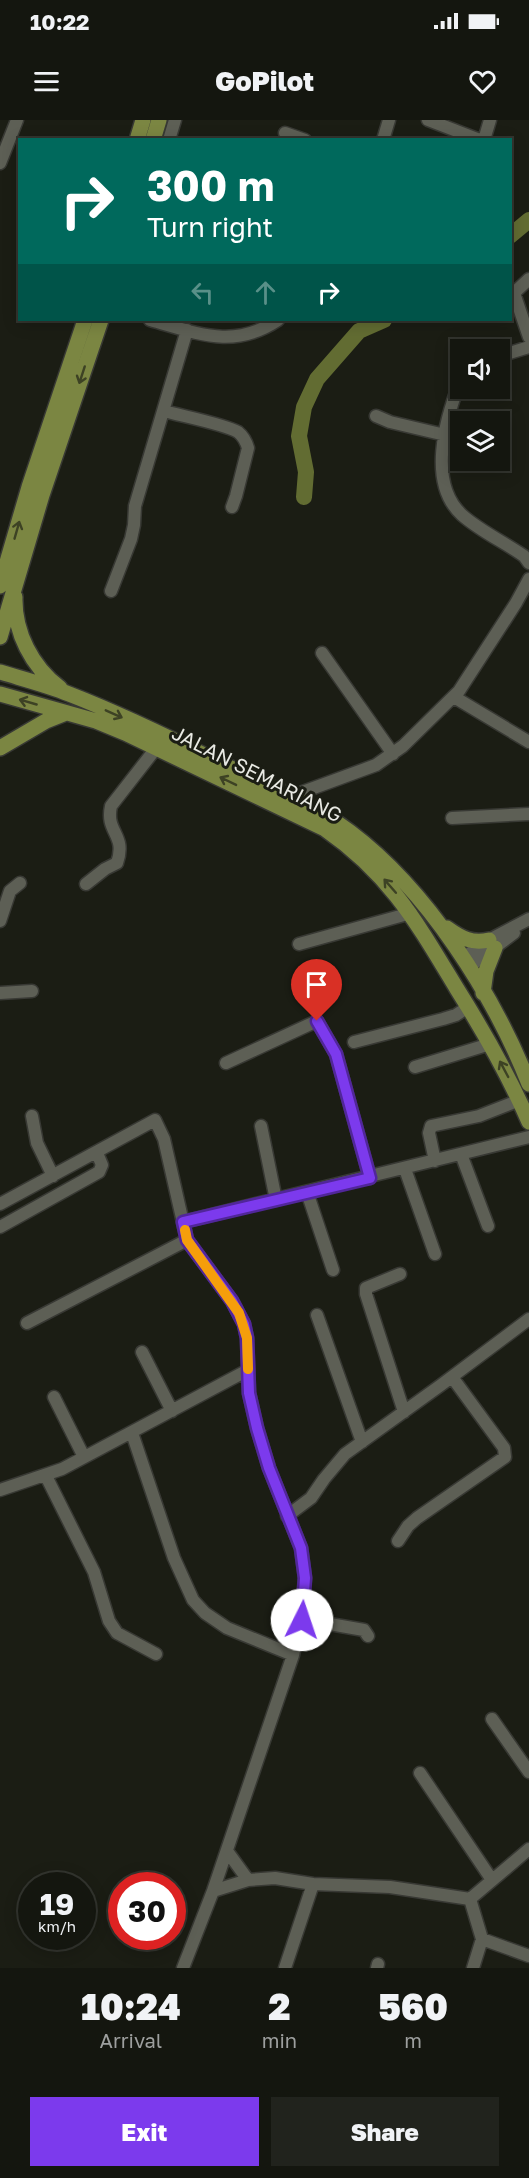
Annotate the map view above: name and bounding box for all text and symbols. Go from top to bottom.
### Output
text: 10:22 [30,8,90,35]
icon: menu [30,65,63,98]
text: GoPilot [215,65,314,97]
icon: heart [466,65,499,98]
text: 300 m [147,160,274,210]
icon: right [48,162,126,240]
text: Turn right [147,211,273,243]
icon: left [186,276,219,309]
icon: ahead [249,276,282,309]
icon: right [312,276,345,309]
map controls [450,339,510,471]
button: sound [450,339,510,399]
one-way arrow [76,365,87,384]
button: layers [450,411,510,471]
one-way arrow [12,521,23,540]
one-way arrow [18,696,37,707]
one-way arrow [105,709,123,720]
street label: JALAN SEMARIANG [168,720,347,826]
one-way arrow [220,775,237,787]
one-way arrow [383,879,397,894]
pin [291,959,342,1021]
icon: arrive [300,968,333,1001]
one-way arrow [498,1061,509,1079]
position arrow [270,1588,334,1652]
speed limit sign: 30 [108,1872,186,1950]
text: 19 [40,1886,74,1922]
text: km/h [38,1917,76,1935]
text: 10:24 [81,1985,181,2028]
text: 2 [268,1985,291,2028]
text: 560 [378,1985,448,2028]
text: Arrival [100,2028,162,2052]
text: min [262,2028,297,2052]
text: m [404,2028,422,2052]
button: Exit [30,2097,259,2166]
button: Share [271,2097,499,2166]

